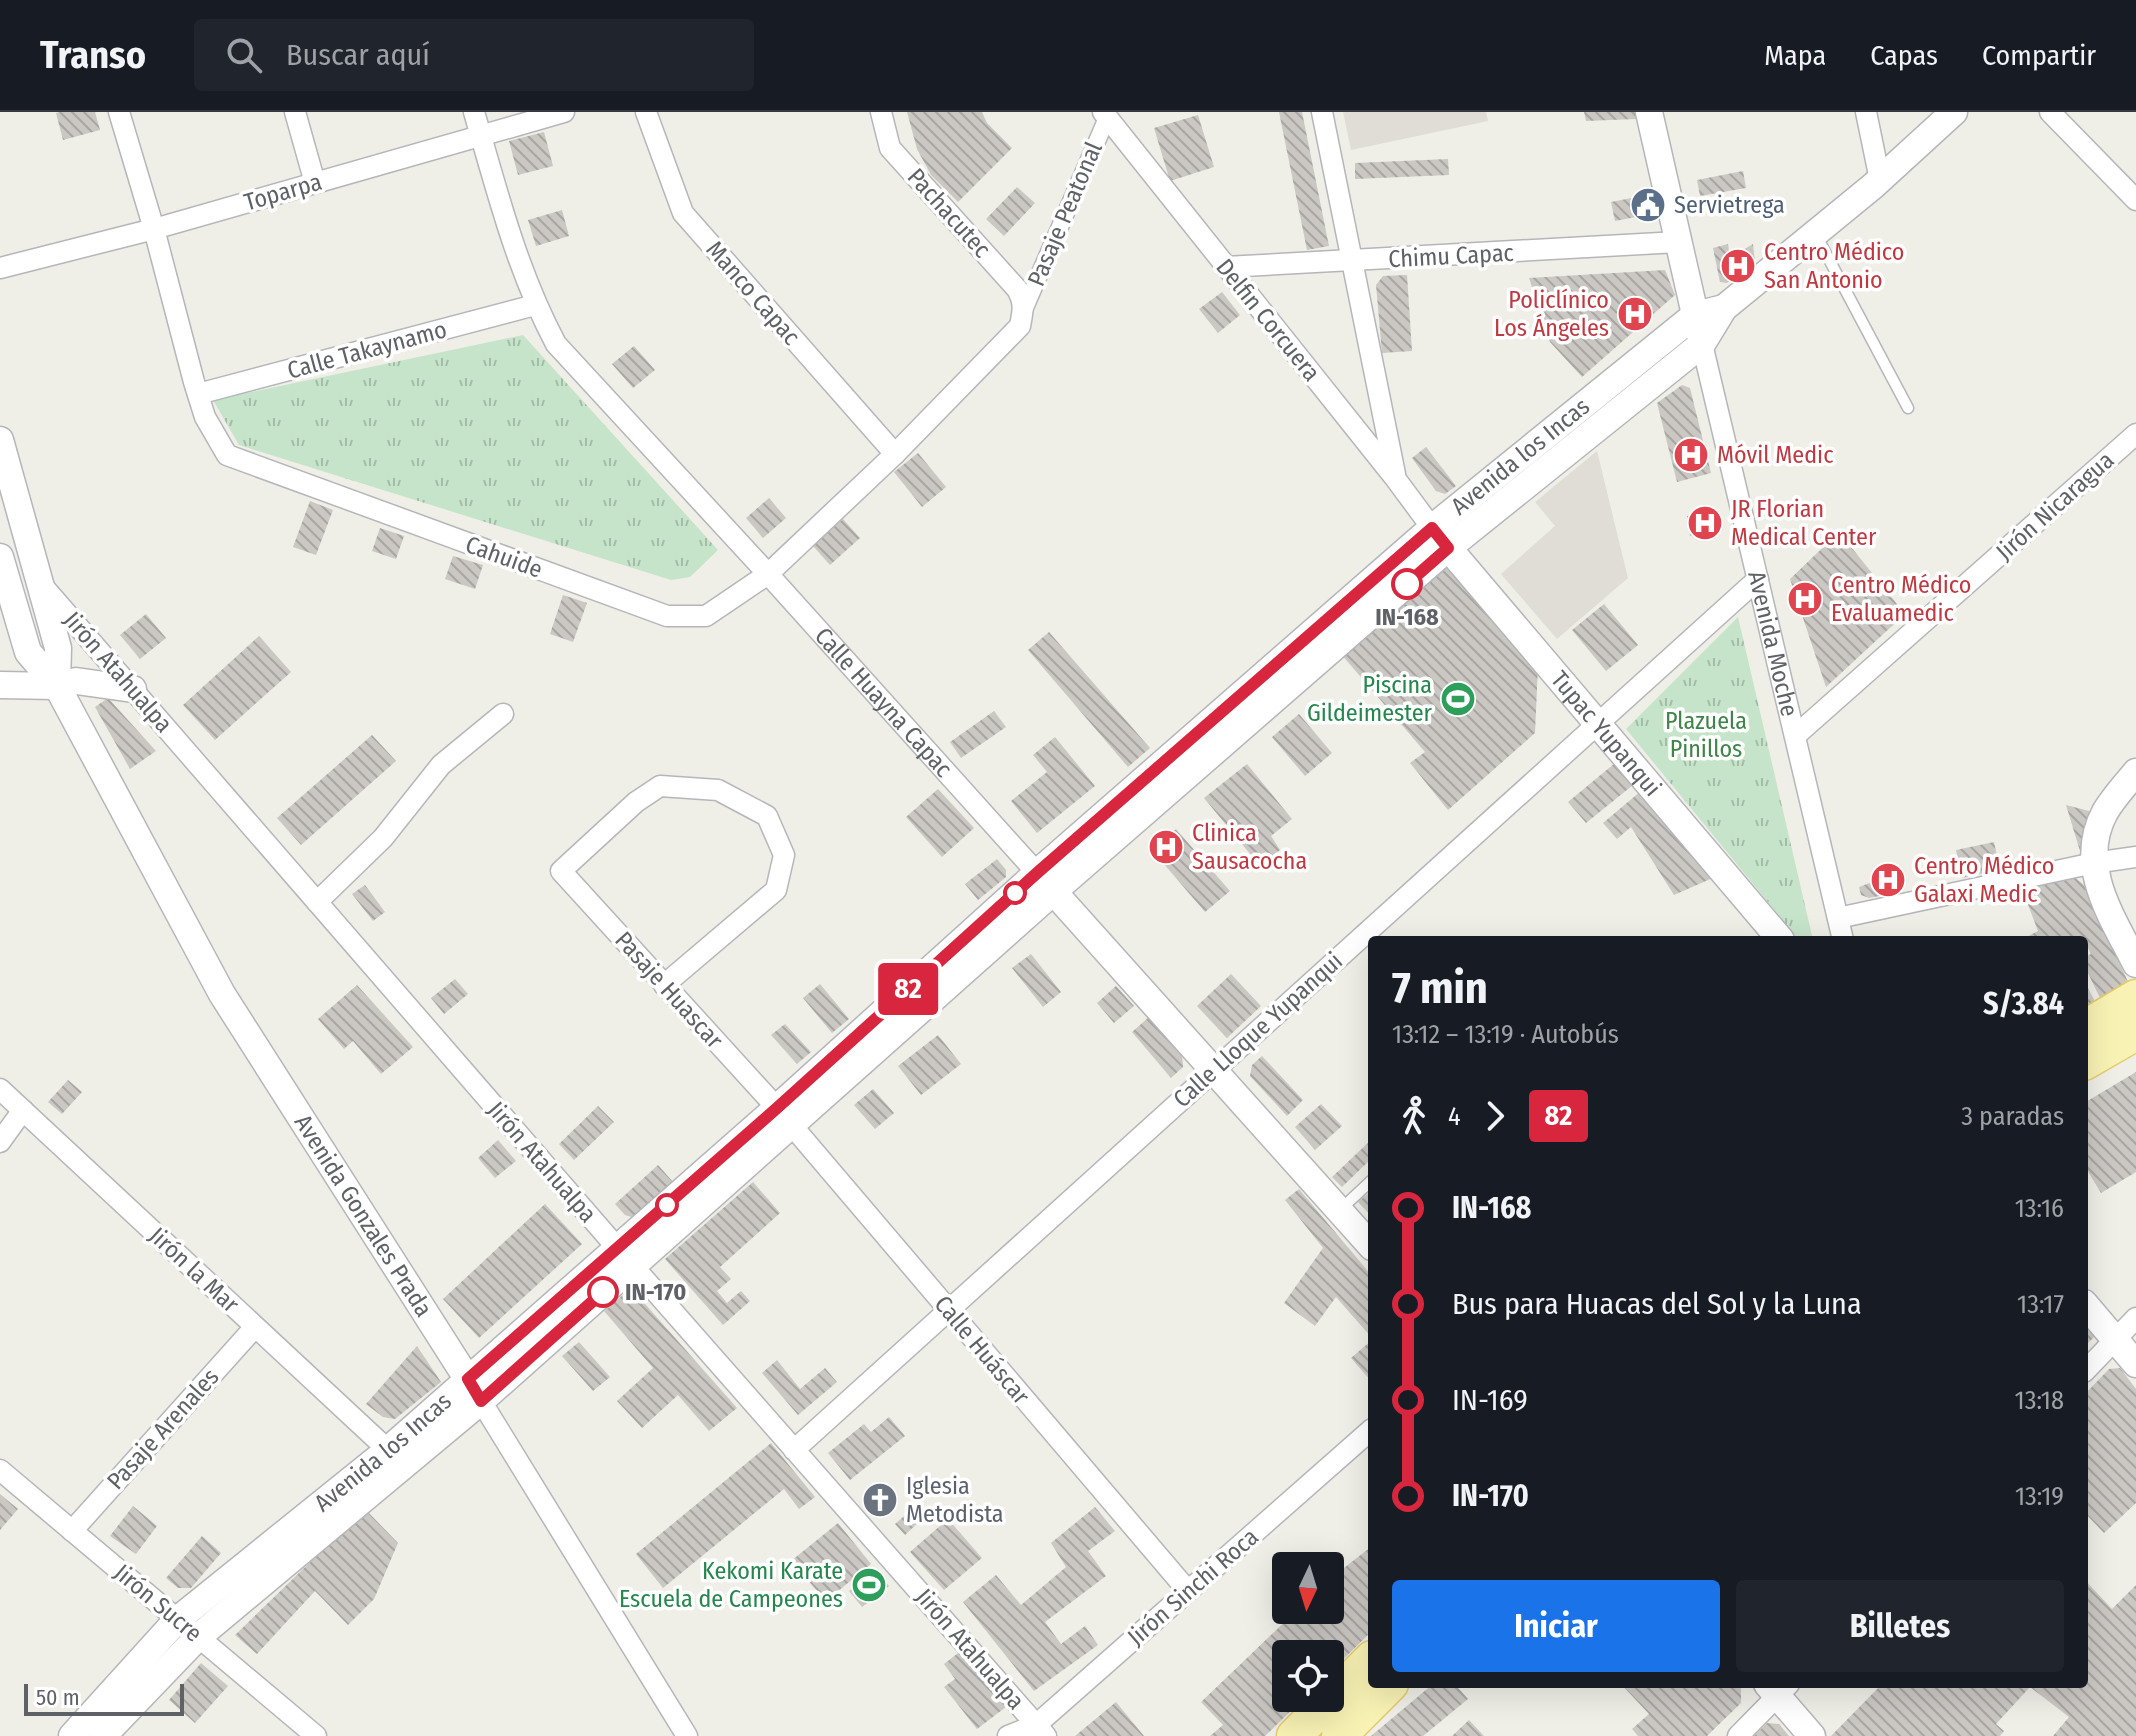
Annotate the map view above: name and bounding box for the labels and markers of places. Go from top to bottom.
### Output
public building icon: Servietrega [1629,186,1667,224]
place label: Servietrega [1674,191,1785,219]
place label: Centro Médico San Antonio [1764,238,1904,294]
hospital icon: Centro Médico San Antonio [1719,247,1757,285]
place label: Policlínico Los Ángeles [1494,286,1609,342]
hospital icon: Policlínico Los Ángeles [1616,295,1654,333]
hospital icon: Móvil Medic [1672,436,1710,474]
place label: Móvil Medic [1717,441,1833,469]
place label: JR Florian Medical Center [1731,495,1877,551]
hospital icon: JR Florian Medical Center [1686,504,1724,542]
marker: IN-168 [1392,569,1422,599]
place label: Centro Médico Evaluamedic [1831,571,1971,627]
hospital icon: Centro Médico Evaluamedic [1786,580,1824,618]
place label: IN-168 [1375,603,1439,631]
place label: Piscina Gildeimester [1307,671,1433,727]
sports icon: Piscina Gildeimester [1439,680,1477,718]
place label: Clinica Sausacocha [1192,819,1307,875]
hospital icon: Clinica Sausacocha [1147,828,1185,866]
place label: Centro Médico Galaxi Medic [1914,852,2054,908]
hospital icon: Centro Médico Galaxi Medic [1869,861,1907,899]
unlabelled marker [1004,882,1026,904]
unlabelled marker [656,1194,678,1216]
marker: IN-170 [588,1277,618,1307]
place label: IN-170 [625,1278,686,1306]
place label: Iglesia Metodista [906,1472,1004,1528]
church icon: Iglesia Metodista [861,1481,899,1519]
place label: Kekomi Karate Escuela de Campeones [619,1557,843,1613]
sports icon: Kekomi Karate Escuela de Campeones [850,1566,888,1604]

